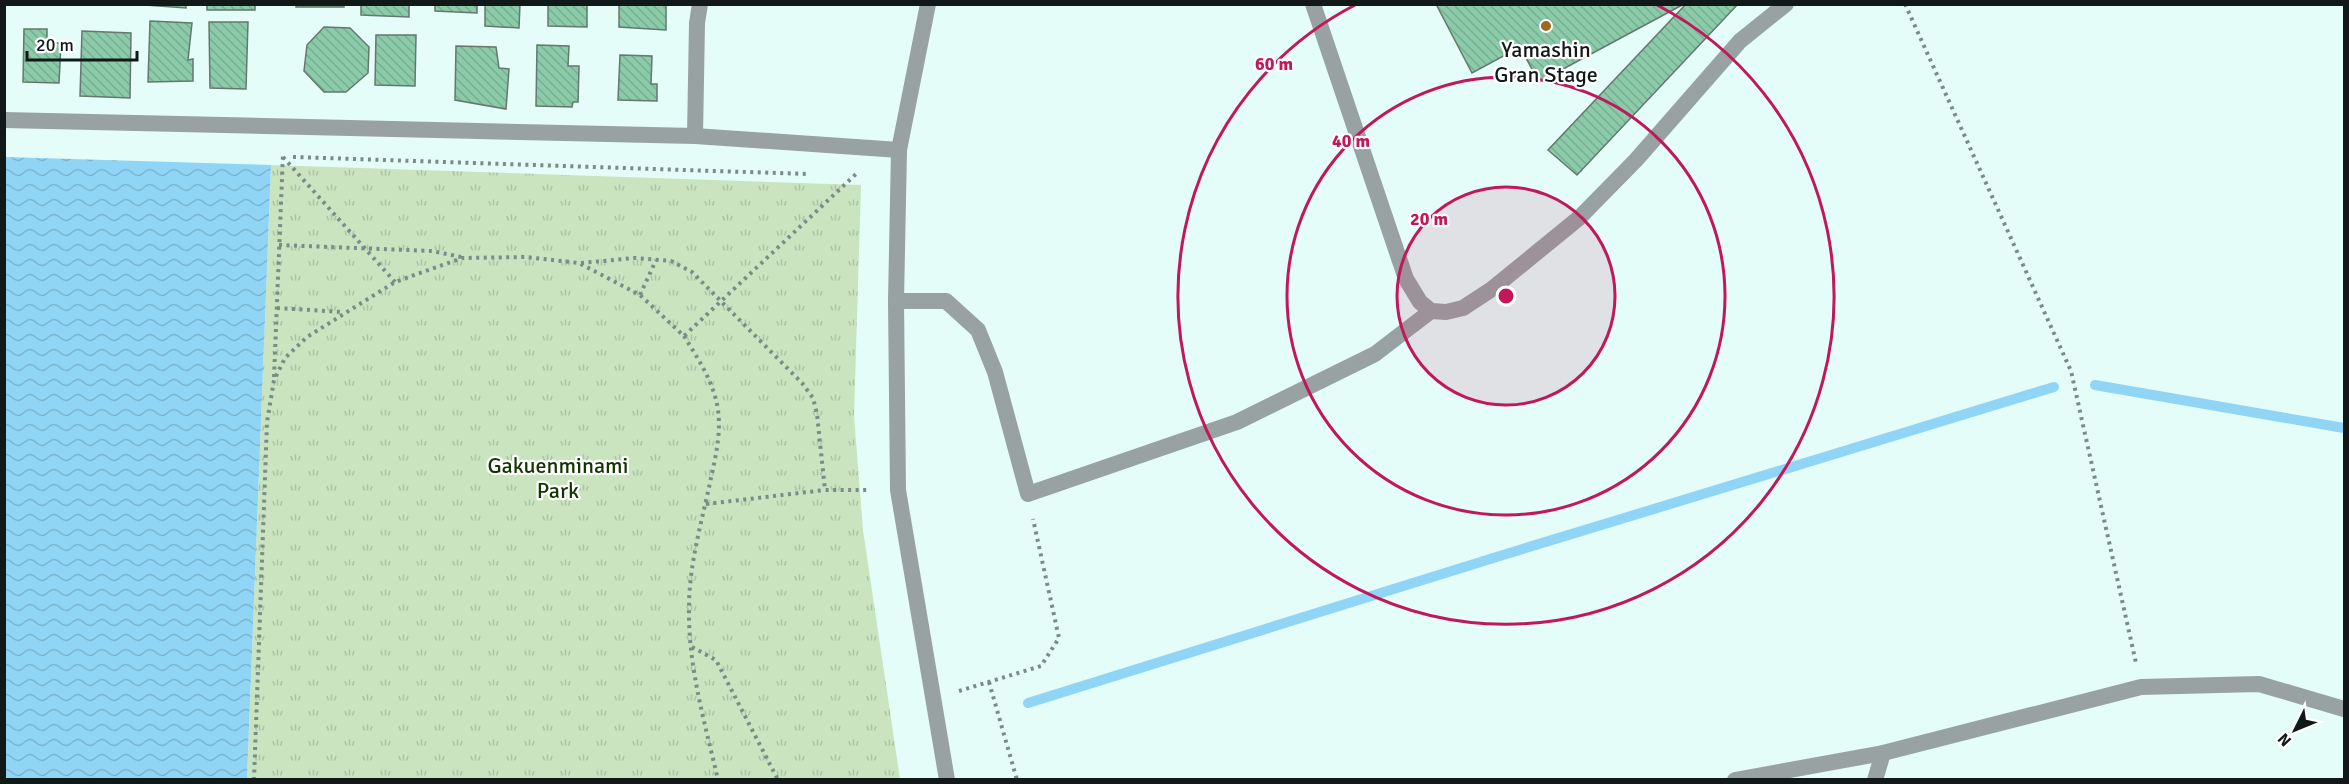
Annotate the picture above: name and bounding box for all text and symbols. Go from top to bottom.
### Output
marker: Yamashin Gran Stage [1539,19,1553,33]
scale bar [27,24,136,62]
text: 20 m [36,34,74,56]
place label: Yamashin Gran Stage [1494,36,1598,88]
text: 60 m [1255,53,1293,75]
text: 40 m [1332,130,1370,152]
text: 20 m [1410,208,1448,230]
centre of rings [1496,286,1516,306]
park label: Gakuenminami Park [487,452,629,504]
north arrow [2265,700,2325,760]
text: N [2274,729,2296,750]

